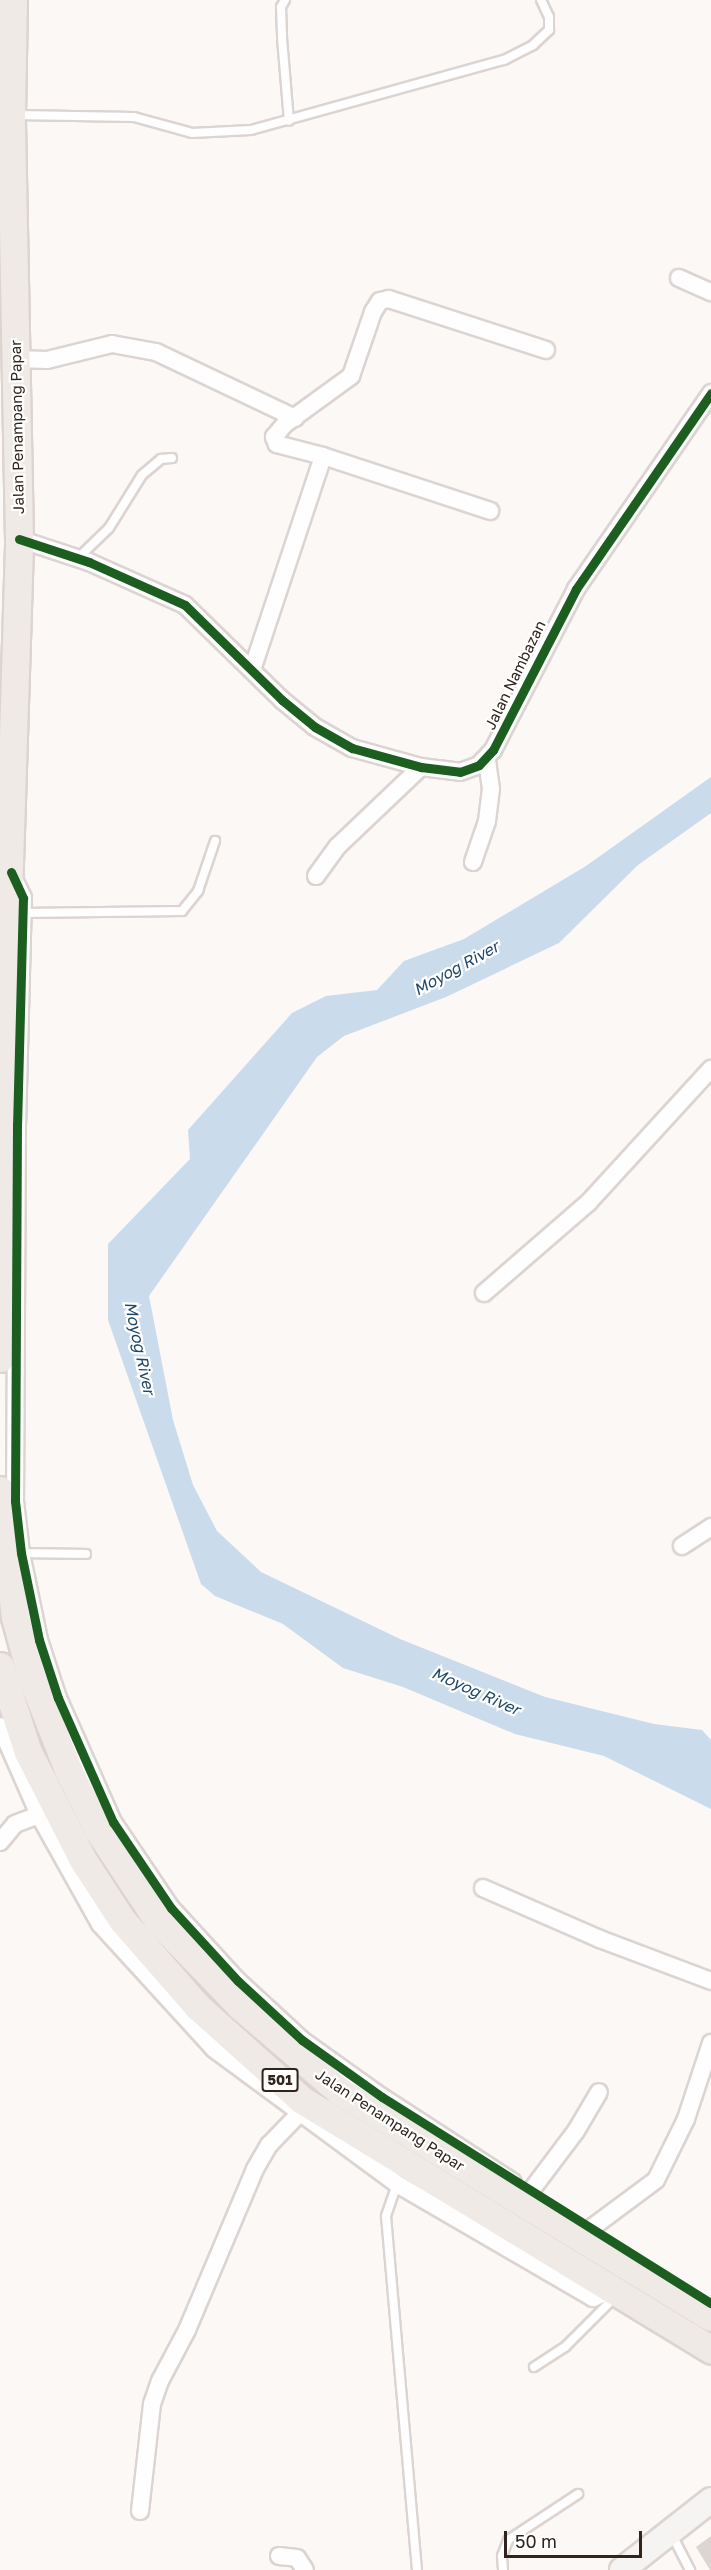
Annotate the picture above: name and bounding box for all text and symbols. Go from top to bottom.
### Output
street label: Jalan Penampang Papar [6,340,28,514]
street label: Jalan Nambazan [481,617,549,733]
water label: Moyog River [410,937,502,999]
water label: Moyog River [121,1300,159,1396]
water label: Moyog River [429,1663,523,1719]
street label: Jalan Penampang Papar [312,2065,468,2175]
road number: 501 [260,2069,300,2091]
scale bar [507,2519,645,2557]
text: 50 m [515,2530,557,2552]

